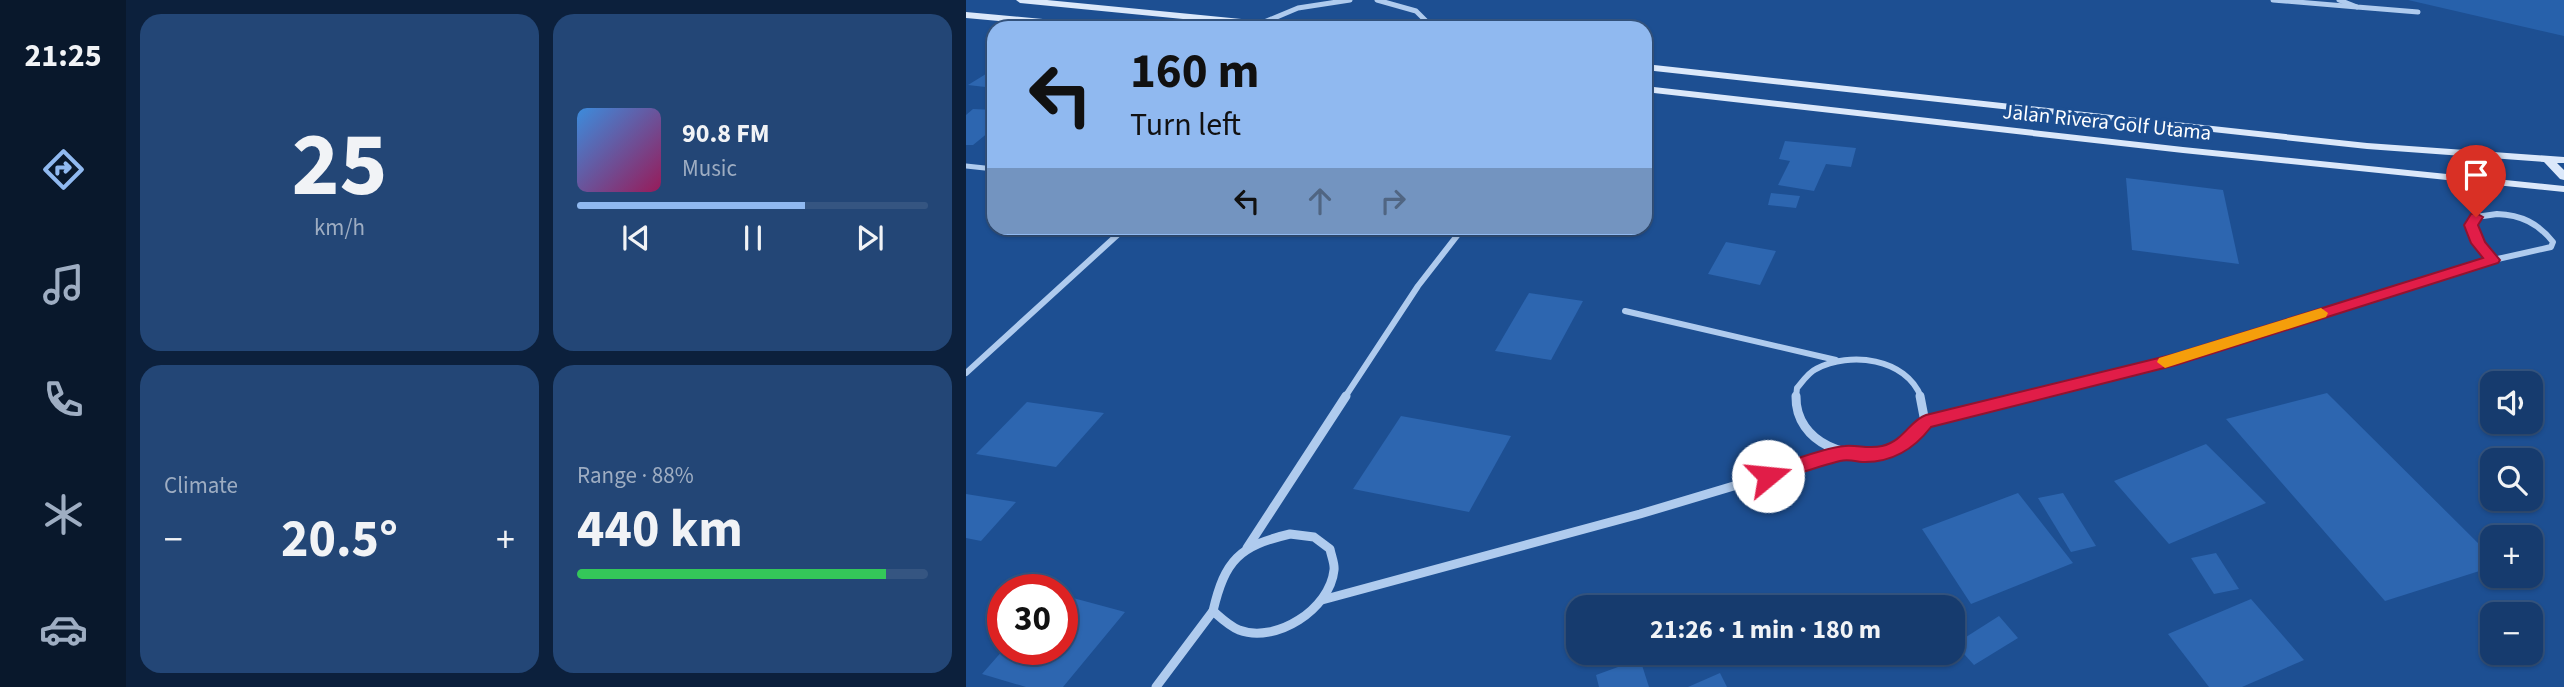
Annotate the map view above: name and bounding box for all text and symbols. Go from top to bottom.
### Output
text: 21:25 [24,33,102,79]
text: 160 m [1130,37,1259,107]
icon: left [1015,49,1106,140]
street label: Jalan Rivera Golf Utama [2001,96,2213,148]
text: 25 [291,101,388,230]
text: Turn left [1130,102,1241,148]
text: 90.8 FM [682,115,770,152]
icon: directions [39,145,88,194]
pin [2446,145,2506,217]
text: Music [682,152,737,185]
icon: arrive [2457,156,2495,194]
icon: left [1228,182,1266,220]
icon: ahead [1301,182,1339,220]
icon: right [1374,182,1412,220]
text: km/h [314,211,365,244]
icon: previous [617,219,655,257]
icon: pause [734,219,772,257]
icon: next [851,219,889,257]
icon: music [39,260,88,309]
map controls [2480,371,2543,665]
button: sound [2480,371,2543,434]
icon: phone [39,375,88,424]
position arrow [1731,439,1805,513]
button: search [2480,448,2543,511]
text: Range · 88% [577,459,694,492]
text: Climate [164,469,238,502]
icon: climate [39,490,88,539]
text: 440 km [577,493,743,567]
text: 20.5° [281,503,398,577]
text: − [164,513,183,567]
text: + [496,513,515,567]
button: + [2480,525,2543,588]
speed limit sign: 30 [987,574,1078,665]
button: − [2480,602,2543,665]
icon: car [39,605,88,654]
text: 21:26 · 1 min · 180 m [1650,611,1881,648]

